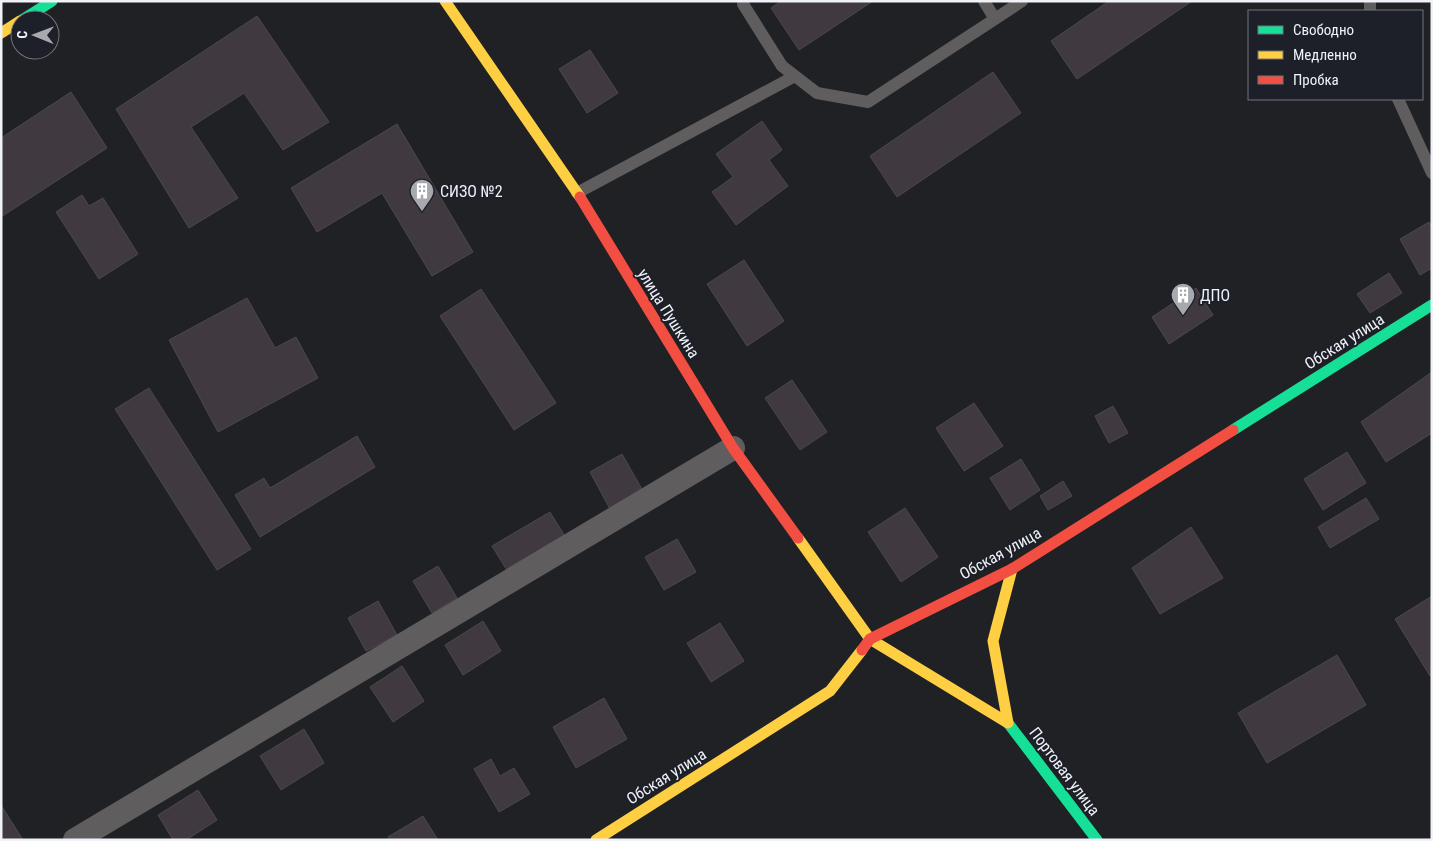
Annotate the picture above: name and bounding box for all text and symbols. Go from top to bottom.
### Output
north arrow [10,10,60,60]
legend [1248,10,1423,100]
text: Свободно [1293,21,1354,39]
text: С [14,31,30,39]
text: Медленно [1293,46,1357,64]
text: Пробка [1293,71,1339,89]
building icon: СИЗО №2 [409,178,435,212]
place label: СИЗО №2 [440,182,503,201]
street label: улица Пушкина [634,265,704,362]
building icon: ДПО [1170,282,1196,316]
place label: ДПО [1200,286,1230,305]
street label: Обская улица [1301,309,1388,373]
street label: Обская улица [956,523,1044,584]
street label: Портовая улица [1025,723,1104,819]
street label: Обская улица [623,744,710,808]

